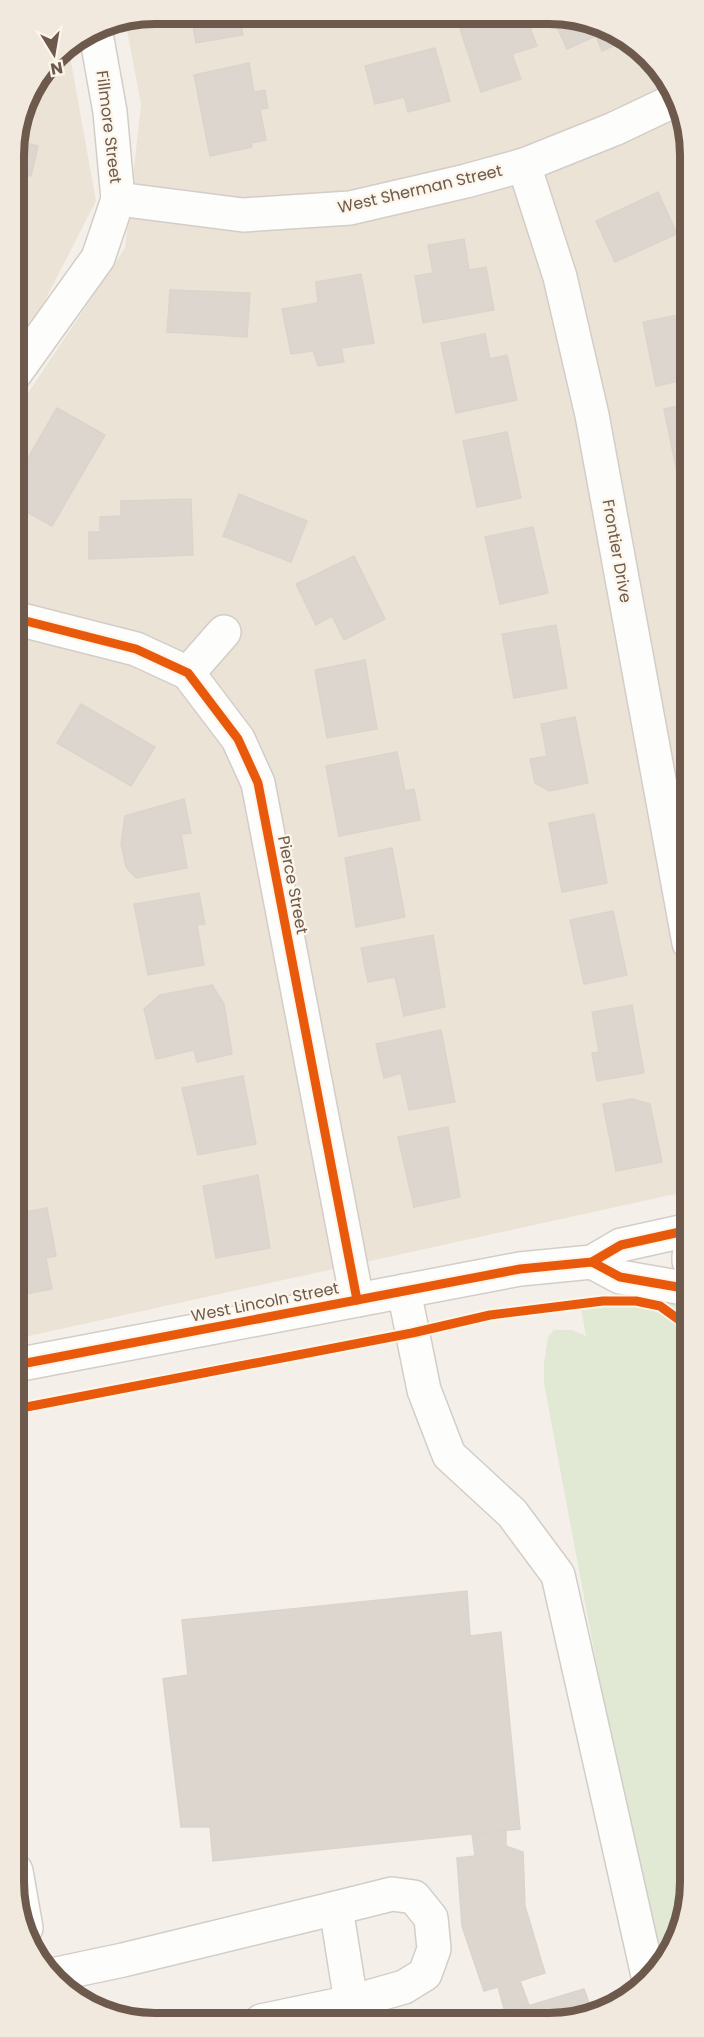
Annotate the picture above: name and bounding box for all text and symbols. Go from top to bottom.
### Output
north arrow [24,24,84,84]
text: N [49,56,65,81]
street label: Fillmore Street [91,69,127,185]
street label: West Sherman Street [335,159,505,219]
street label: Frontier Drive [597,498,637,605]
street label: Pierce Street [272,834,314,936]
street label: West Lincoln Street [189,1276,341,1328]

